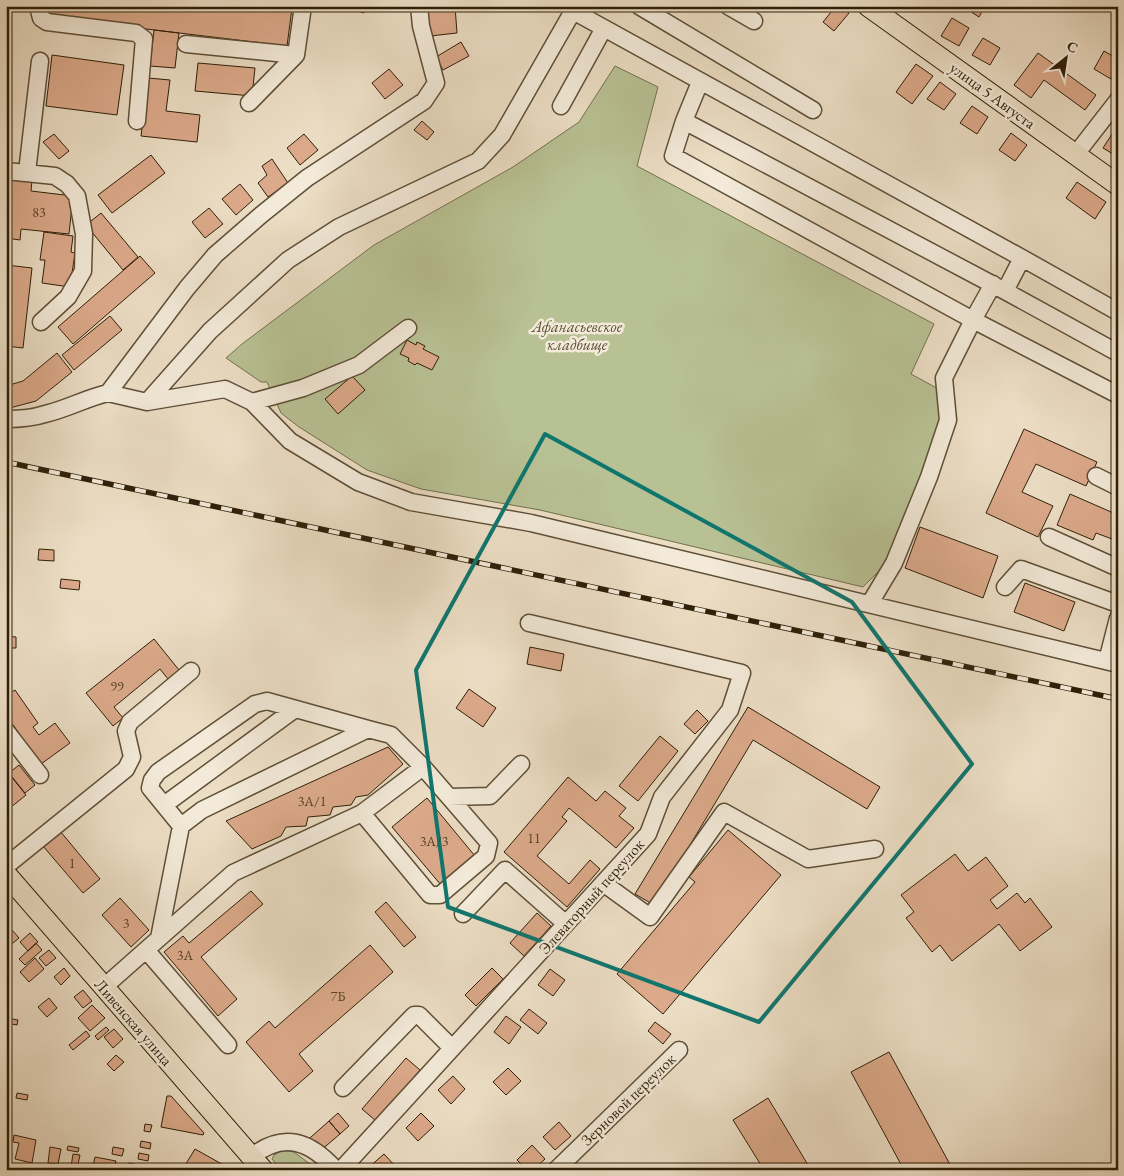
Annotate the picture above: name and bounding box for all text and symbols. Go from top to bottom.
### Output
north arrow [1042,32,1092,82]
text: С [1064,36,1081,57]
street label: улица 5 Августа [946,57,1040,134]
house number: 83 [32,203,46,221]
park label: Афанасьевское кладбище [531,316,623,355]
house number: 99 [110,677,124,695]
house number: 3А/1 [298,792,326,810]
house number: 11 [527,829,541,847]
house number: 3А/3 [420,832,449,850]
street label: Элеваторный переулок [534,834,649,958]
house number: 1 [69,854,75,872]
house number: 3 [123,914,130,932]
house number: 3А [177,946,194,964]
street label: Ливенская улица [90,974,178,1071]
house number: 7Б [331,987,345,1005]
street label: Зерновой переулок [576,1048,680,1150]

